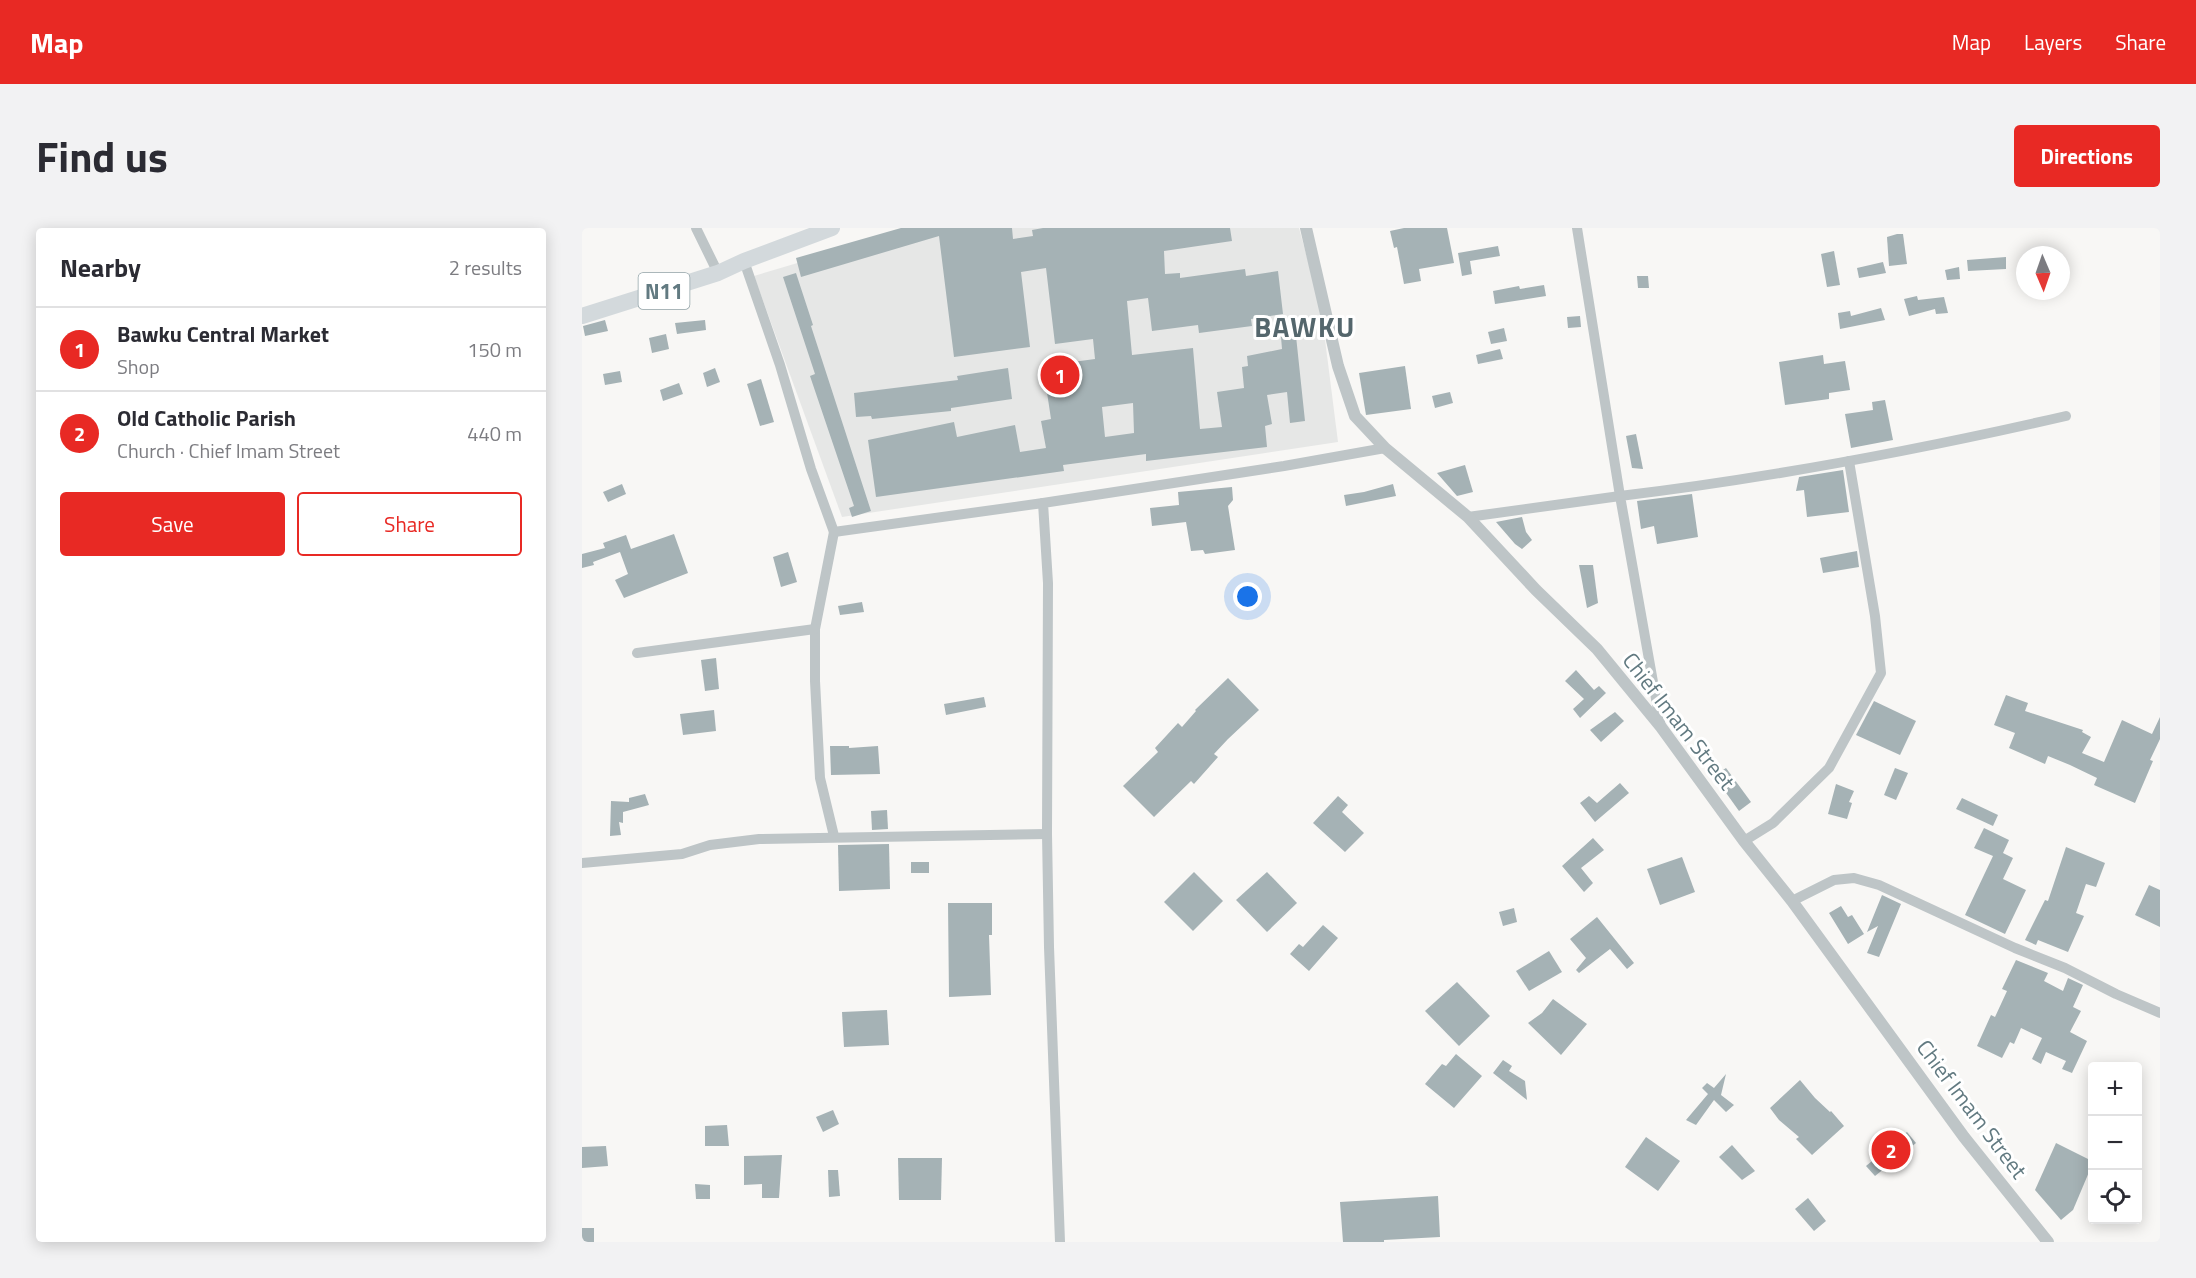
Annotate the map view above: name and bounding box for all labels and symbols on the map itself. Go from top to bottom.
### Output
north arrow [2016,246,2070,300]
road number: N11 [638,273,689,309]
district label: BAWKU [1254,305,1356,348]
pin: 1 [1040,352,1080,398]
your location [1233,582,1262,611]
street label: Chief Imam Street [1614,645,1744,797]
street label: Chief Imam Street [1908,1032,2036,1186]
pin: 2 [1872,1128,1910,1172]

